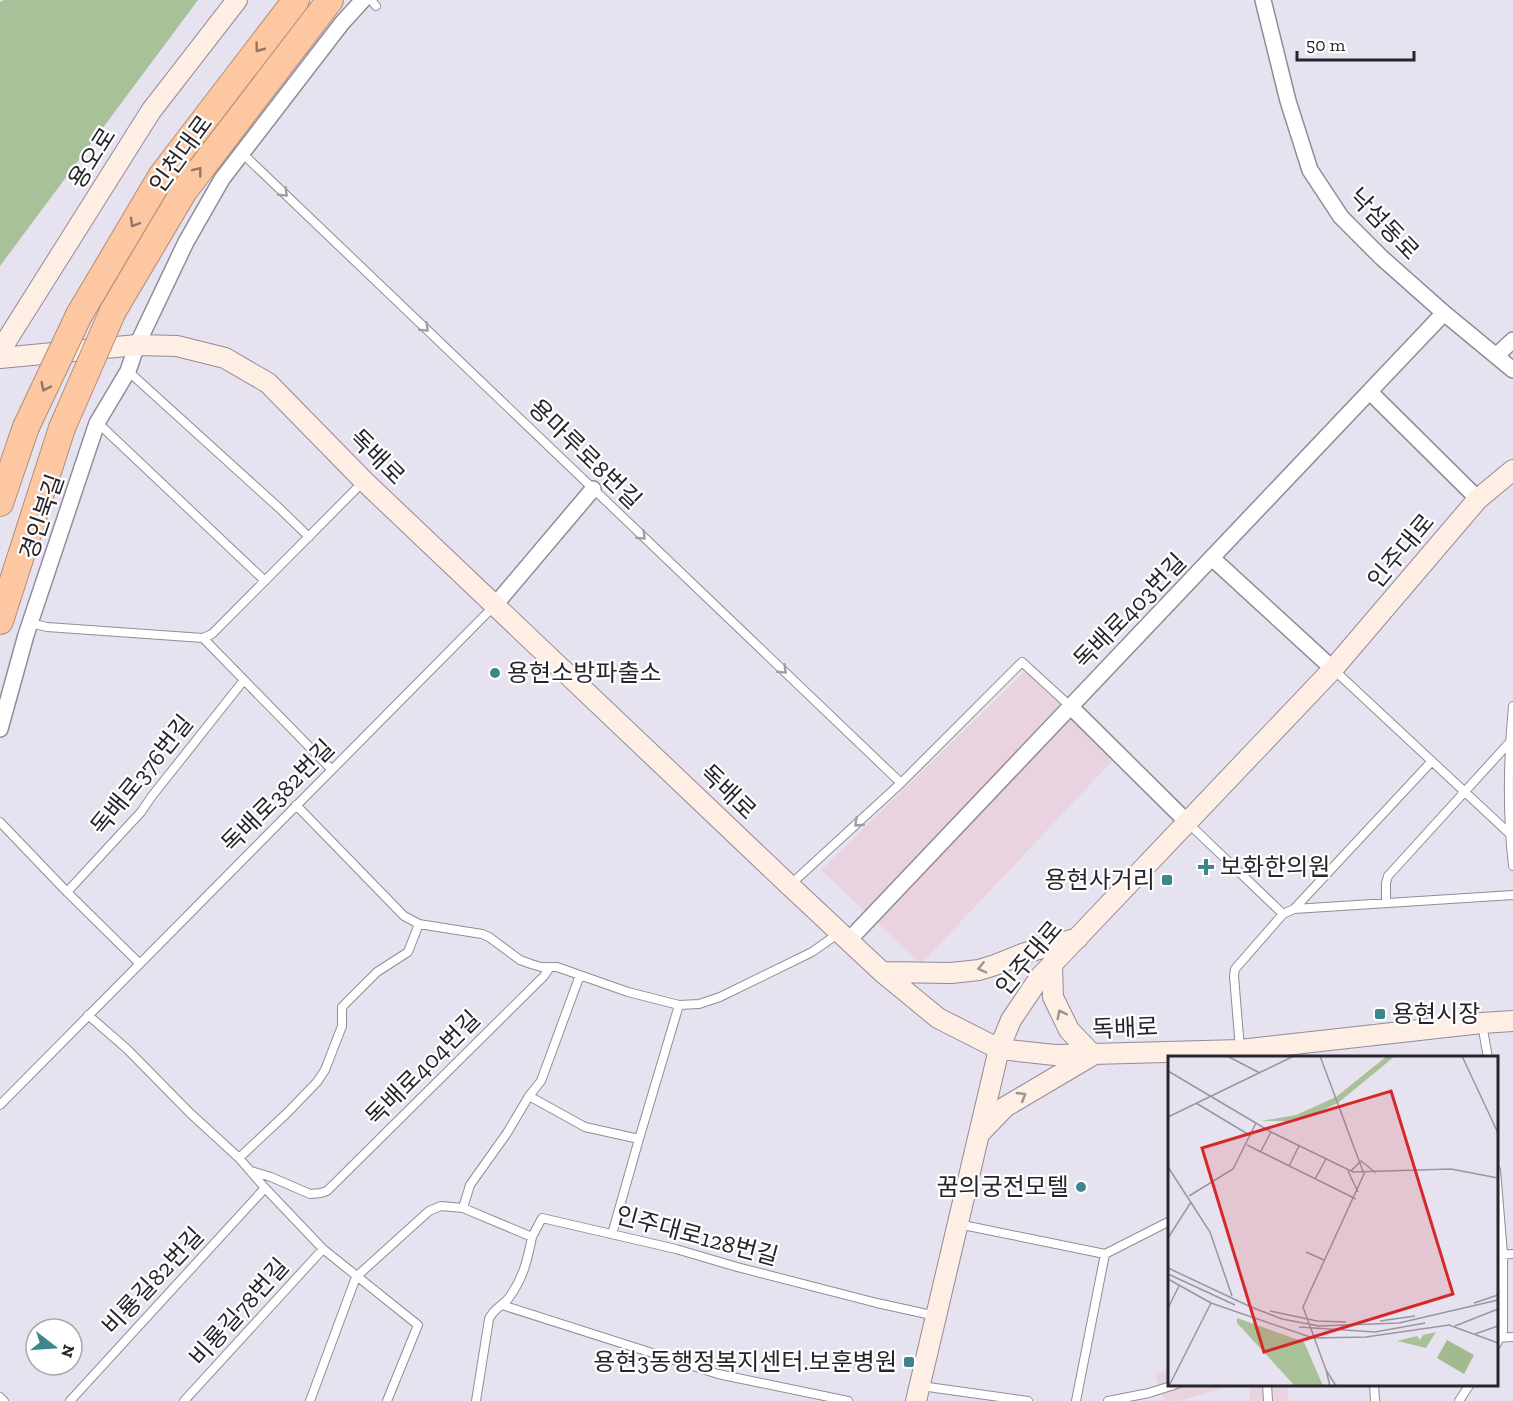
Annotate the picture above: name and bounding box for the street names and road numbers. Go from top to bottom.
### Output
street label: 인천대로 [143,109,218,198]
street label: 용오로 [62,122,121,194]
street label: 낙섬동로 [1343,182,1425,265]
street label: 용마루로8번길 [523,393,648,515]
street label: 독배로 [344,423,411,490]
street label: 경인북길 [13,470,70,563]
street label: 인주대로 [1361,508,1440,594]
street label: 독배로403번길 [1067,547,1192,674]
street label: 독배로376번길 [84,709,199,841]
street label: 독배로382번길 [215,733,340,858]
street label: 독배로 [694,758,762,825]
street label: 인주대로 [989,915,1068,1001]
street label: 독배로404번길 [359,1004,486,1131]
street label: 독배로 [1091,1012,1159,1043]
street label: 인주대로128번길 [613,1200,782,1271]
street label: 비룡길82번길 [96,1221,210,1340]
street label: 비룡길78번길 [183,1252,294,1371]

